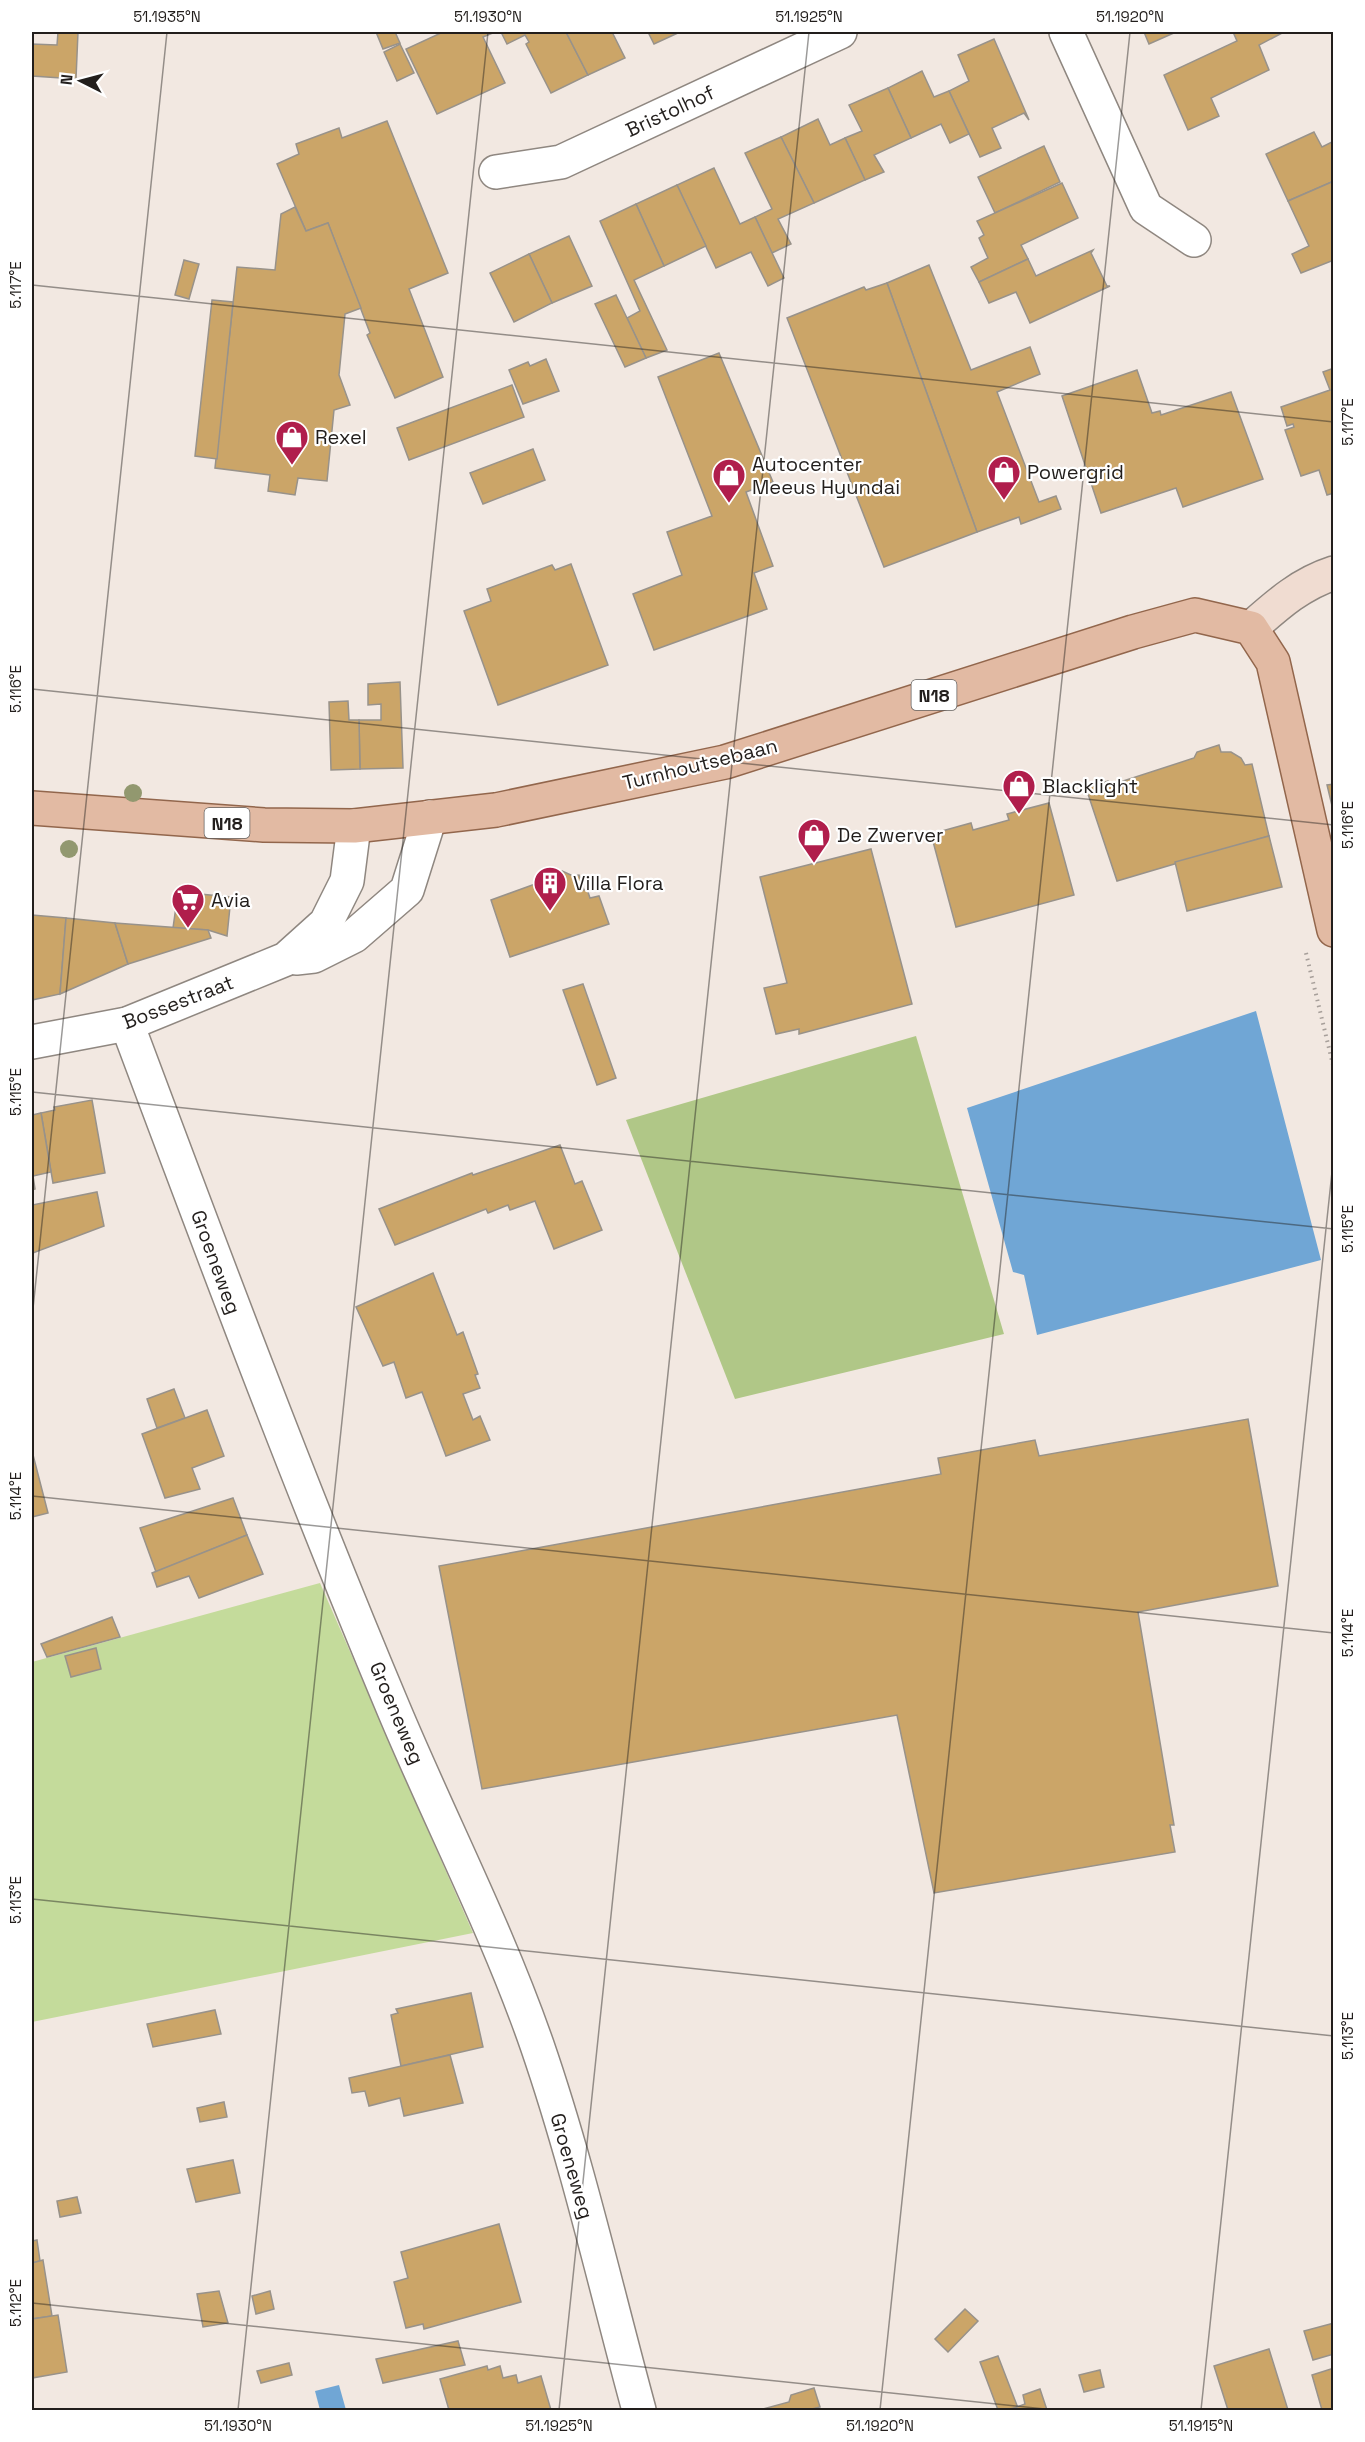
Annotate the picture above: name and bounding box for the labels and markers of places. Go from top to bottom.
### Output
shop icon: Rexel [274,419,310,466]
place label: Rexel [315,424,367,450]
place label: Autocenter Meeus Hyundai [752,451,900,500]
shop icon: Powergrid [986,454,1022,501]
shop icon: Autocenter Meeus Hyundai [711,457,747,504]
place label: Powergrid [1027,459,1124,485]
shop icon: Blacklight [1001,768,1037,815]
place label: Blacklight [1042,773,1138,799]
shop icon: De Zwerver [796,817,832,864]
place label: De Zwerver [837,822,944,848]
building icon: Villa Flora [532,865,568,912]
place label: Villa Flora [573,870,663,896]
supermarket icon: Avia [170,882,206,929]
place label: Avia [211,887,250,913]

